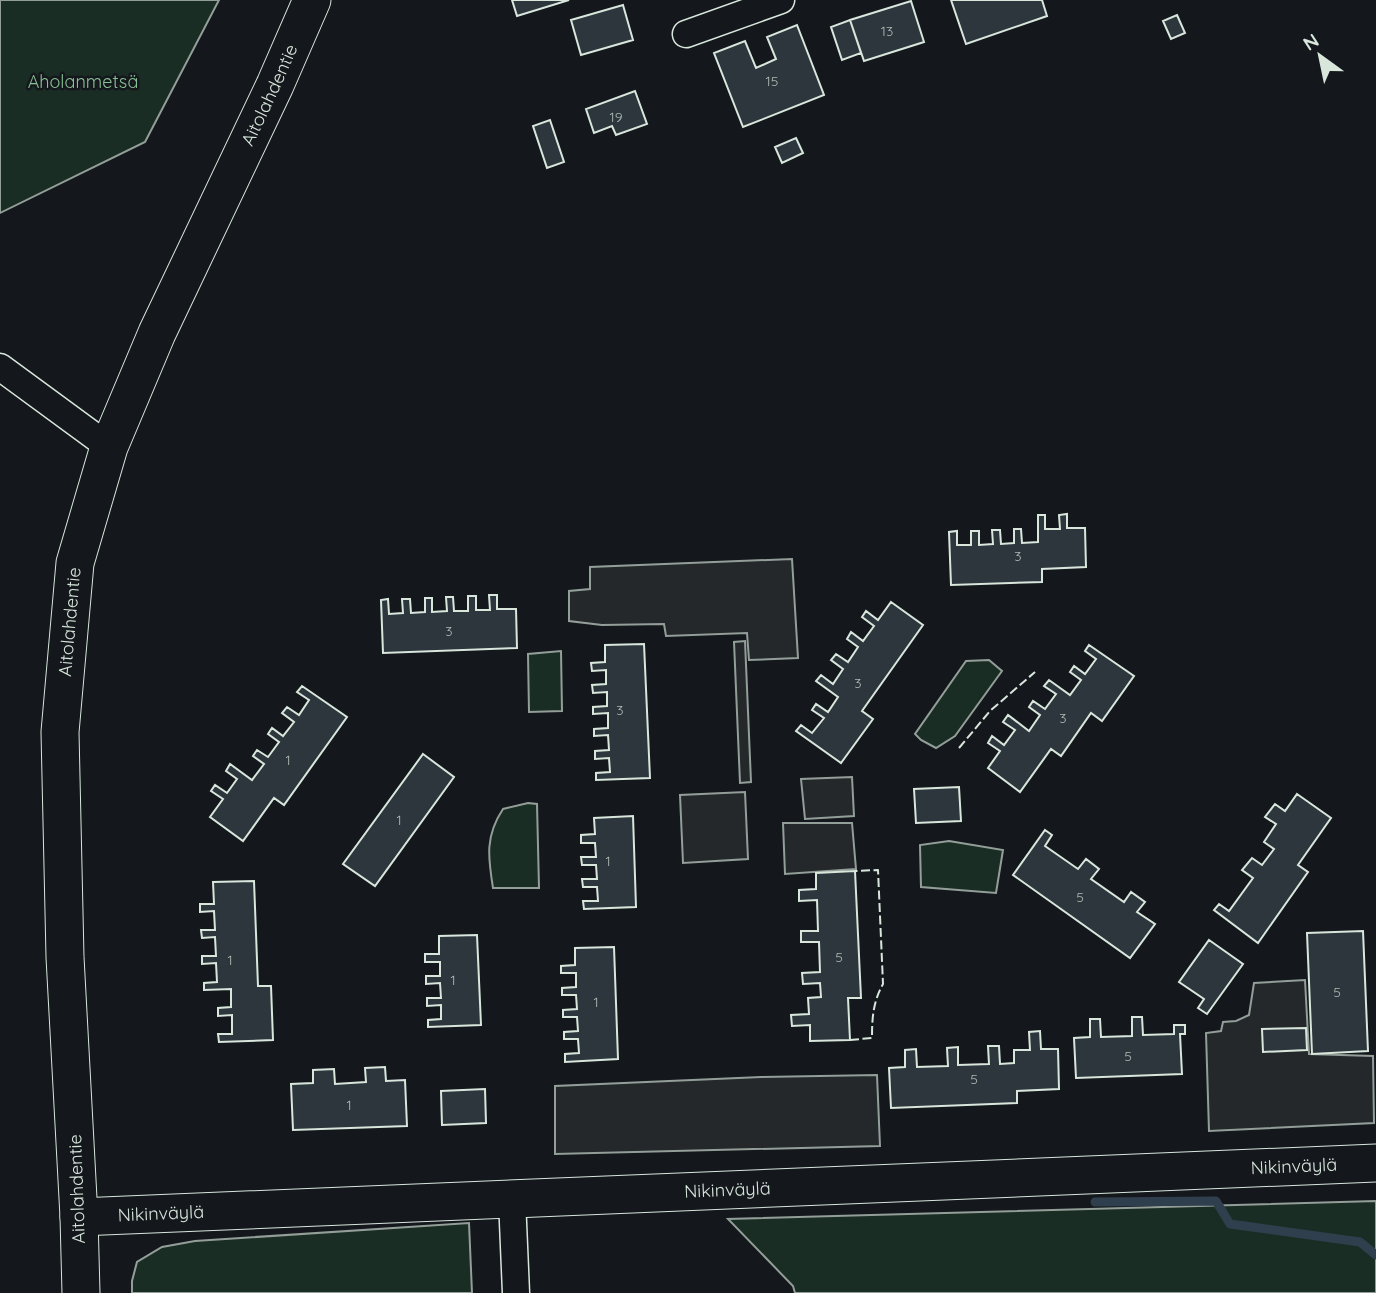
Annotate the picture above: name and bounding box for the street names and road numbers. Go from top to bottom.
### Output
street label: Aitolahdentie [236,40,302,149]
street label: Aitolahdentie [53,566,86,677]
street label: Aitolahdentie [63,1134,90,1244]
street label: Nikinväylä [1250,1153,1338,1179]
street label: Nikinväylä [684,1176,771,1203]
street label: Nikinväylä [117,1200,205,1226]

